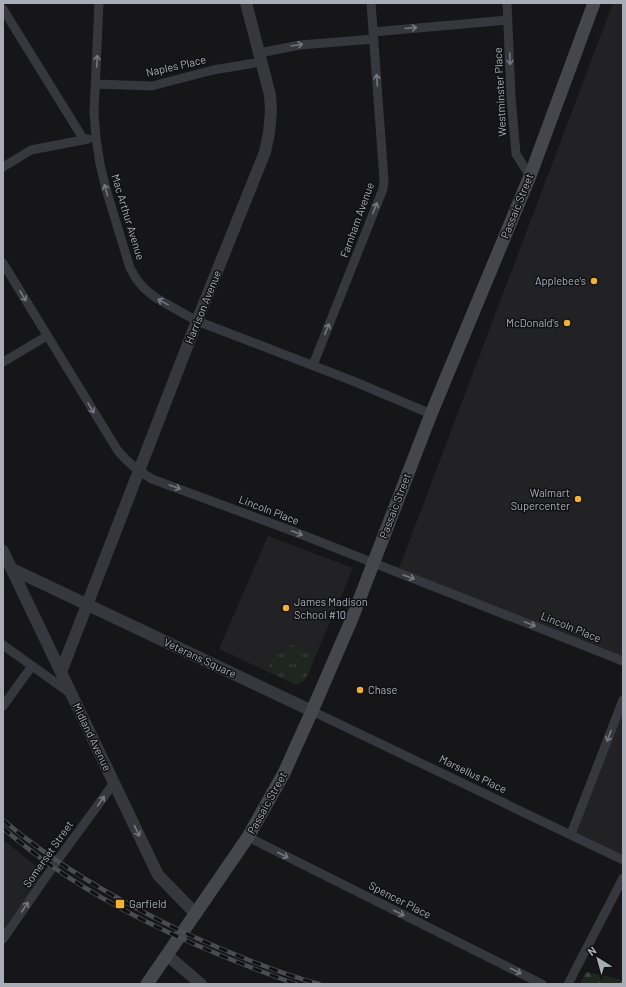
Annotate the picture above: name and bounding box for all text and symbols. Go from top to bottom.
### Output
one-way arrow [404,24,417,32]
one-way arrow [290,41,303,49]
street label: Westminster Place [491,47,508,137]
street label: Naples Place [145,52,207,79]
one-way arrow [506,52,513,65]
one-way arrow [93,55,100,68]
one-way arrow [373,74,380,87]
street label: Passaic Street [498,171,535,240]
street label: Mac Arthur Avenue [109,172,148,262]
street label: Farnham Avenue [337,180,376,259]
one-way arrow [102,184,109,197]
one-way arrow [372,203,380,215]
street label: Harrison Avenue [182,268,223,345]
place label: Applebee's [535,274,586,287]
marker: Applebee's [589,276,599,286]
one-way arrow [19,291,28,302]
one-way arrow [158,297,170,305]
place label: McDonald's [506,316,559,329]
marker: McDonald's [562,318,572,328]
one-way arrow [324,324,332,336]
one-way arrow [87,402,95,413]
street label: Passaic Street [376,471,413,540]
one-way arrow [169,484,181,492]
place label: Walmart Supercenter [511,486,570,512]
street label: Lincoln Place [237,492,301,527]
marker: Walmart Supercenter [573,494,583,504]
one-way arrow [290,530,302,537]
one-way arrow [402,574,414,582]
place label: James Madison School #10 [294,595,368,621]
marker: James Madison School #10 [281,603,291,613]
street label: Lincoln Place [539,609,603,644]
one-way arrow [524,621,536,629]
street label: Veterans Square [162,635,239,680]
place label: Chase [368,683,398,696]
marker: Chase [355,685,365,695]
street label: Midland Avenue [70,701,115,773]
one-way arrow [604,730,612,742]
street label: Marsellus Place [437,752,509,796]
street label: Passaic Street [244,769,289,836]
one-way arrow [97,796,105,807]
street label: Somerset Street [20,818,75,890]
one-way arrow [134,824,141,836]
one-way arrow [277,852,289,859]
street label: Spencer Place [367,878,434,921]
place label: Garfield [129,897,166,910]
marker: Garfield [114,898,126,910]
one-way arrow [21,902,29,913]
one-way arrow [393,910,405,917]
north arrow [578,939,618,979]
text: N [585,943,599,958]
one-way arrow [509,968,521,975]

